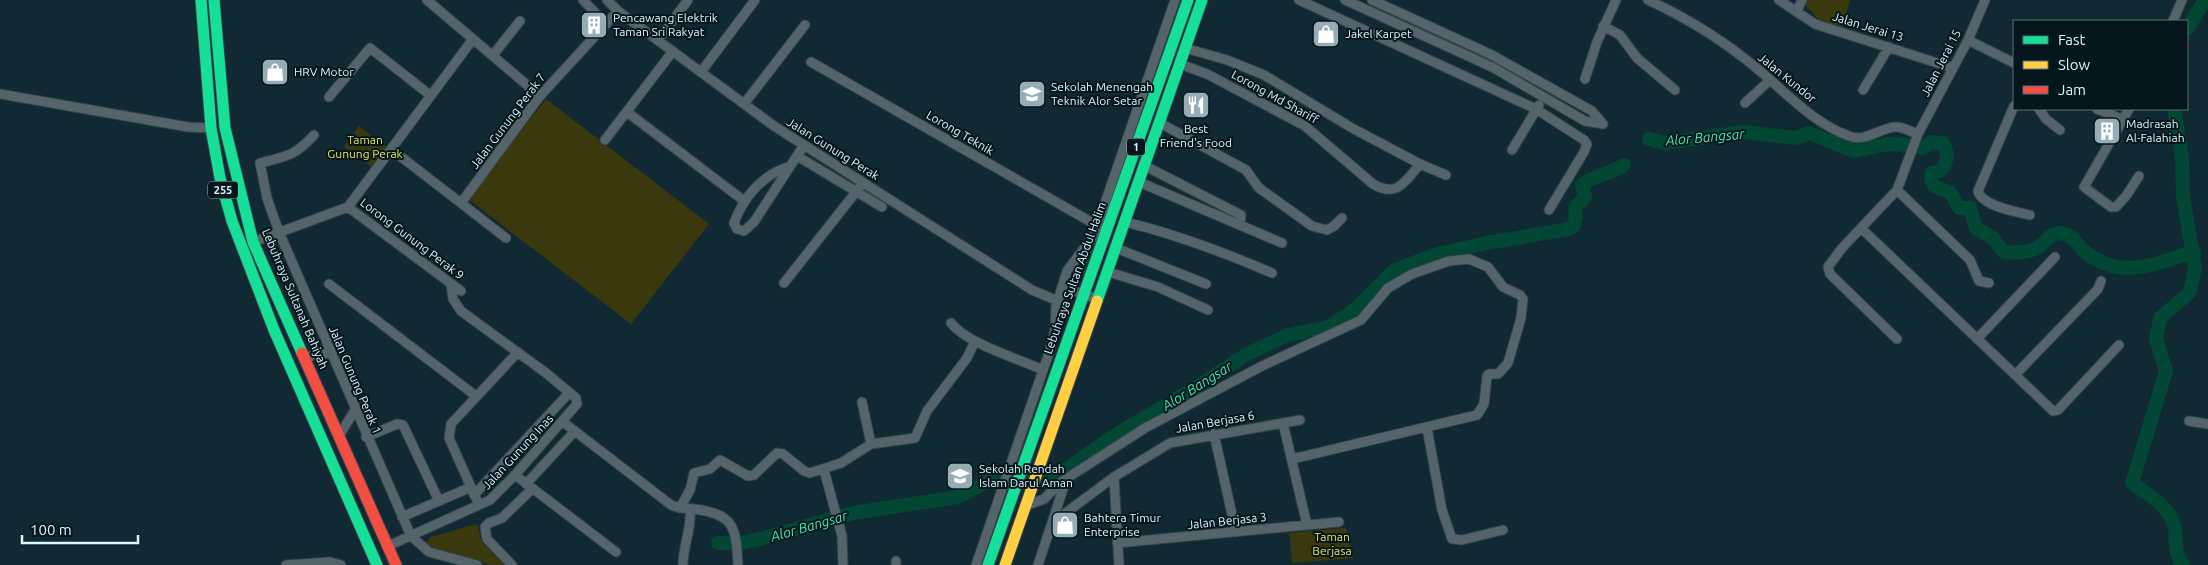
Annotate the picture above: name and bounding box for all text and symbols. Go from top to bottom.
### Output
building icon: Pencawang Elektrik Taman Sri Rakyat [579,10,609,40]
street label: Jalan Jerai 13 [1831,10,1905,43]
place label: Pencawang Elektrik Taman Sri Rakyat [613,11,718,38]
shop icon: Jakel Karpet [1311,19,1341,49]
legend [2013,20,2188,110]
place label: Jakel Karpet [1345,27,1412,40]
street label: Jalan Jerai 15 [1918,27,1963,98]
text: Fast [2058,31,2086,48]
street label: Jalan Kundor [1756,50,1819,105]
text: Slow [2058,56,2091,73]
shop icon: HRV Motor [260,57,290,87]
place label: HRV Motor [294,65,354,78]
street label: Lorong Md Shariff [1230,67,1322,126]
street label: Jalan Gunung Perak 7 [468,71,548,171]
school or university icon: Sekolah Menengah Teknik Alor Setar [1017,79,1047,109]
place label: Sekolah Menengah Teknik Alor Setar [1051,80,1153,107]
text: Jam [2058,81,2086,98]
restaurant icon: Best Friend's Food [1181,90,1211,120]
street label: Lorong Teknik [924,108,996,157]
street label: Jalan Gunung Perak [785,115,882,182]
building icon: Madrasah Al-Falahiah [2092,116,2122,146]
place label: Madrasah Al-Falahiah [2126,117,2185,144]
place label: Best Friend's Food [1160,122,1232,149]
water label: Alor Bangsar [1664,126,1746,149]
park label: Taman Gunung Perak [327,133,403,160]
road number: 1 [1127,138,1145,156]
road number: 255 [208,182,238,198]
street label: Lorong Gunung Perak 9 [358,195,467,282]
street label: Lebuhraya Sultan Abdul Halim [1041,200,1108,356]
street label: Lebuhraya Sultanah Bahiyah [260,227,331,371]
street label: Jalan Gunung Perak 1 [327,324,384,436]
water label: Alor Bangsar [1158,358,1235,414]
street label: Jalan Berjasa 6 [1174,408,1256,435]
street label: Jalan Gunung Inas [480,412,556,492]
school or university icon: Sekolah Rendah Islam Darul Aman [945,461,975,491]
place label: Sekolah Rendah Islam Darul Aman [979,462,1073,489]
water label: Alor Bangsar [768,507,850,545]
shop icon: Bahtera Timur Enterprise [1050,510,1080,540]
street label: Jalan Berjasa 3 [1187,510,1267,531]
place label: Bahtera Timur Enterprise [1084,511,1161,538]
scale bar [22,512,139,544]
text: 100 m [30,521,72,538]
park label: Taman Berjasa [1312,530,1352,557]

